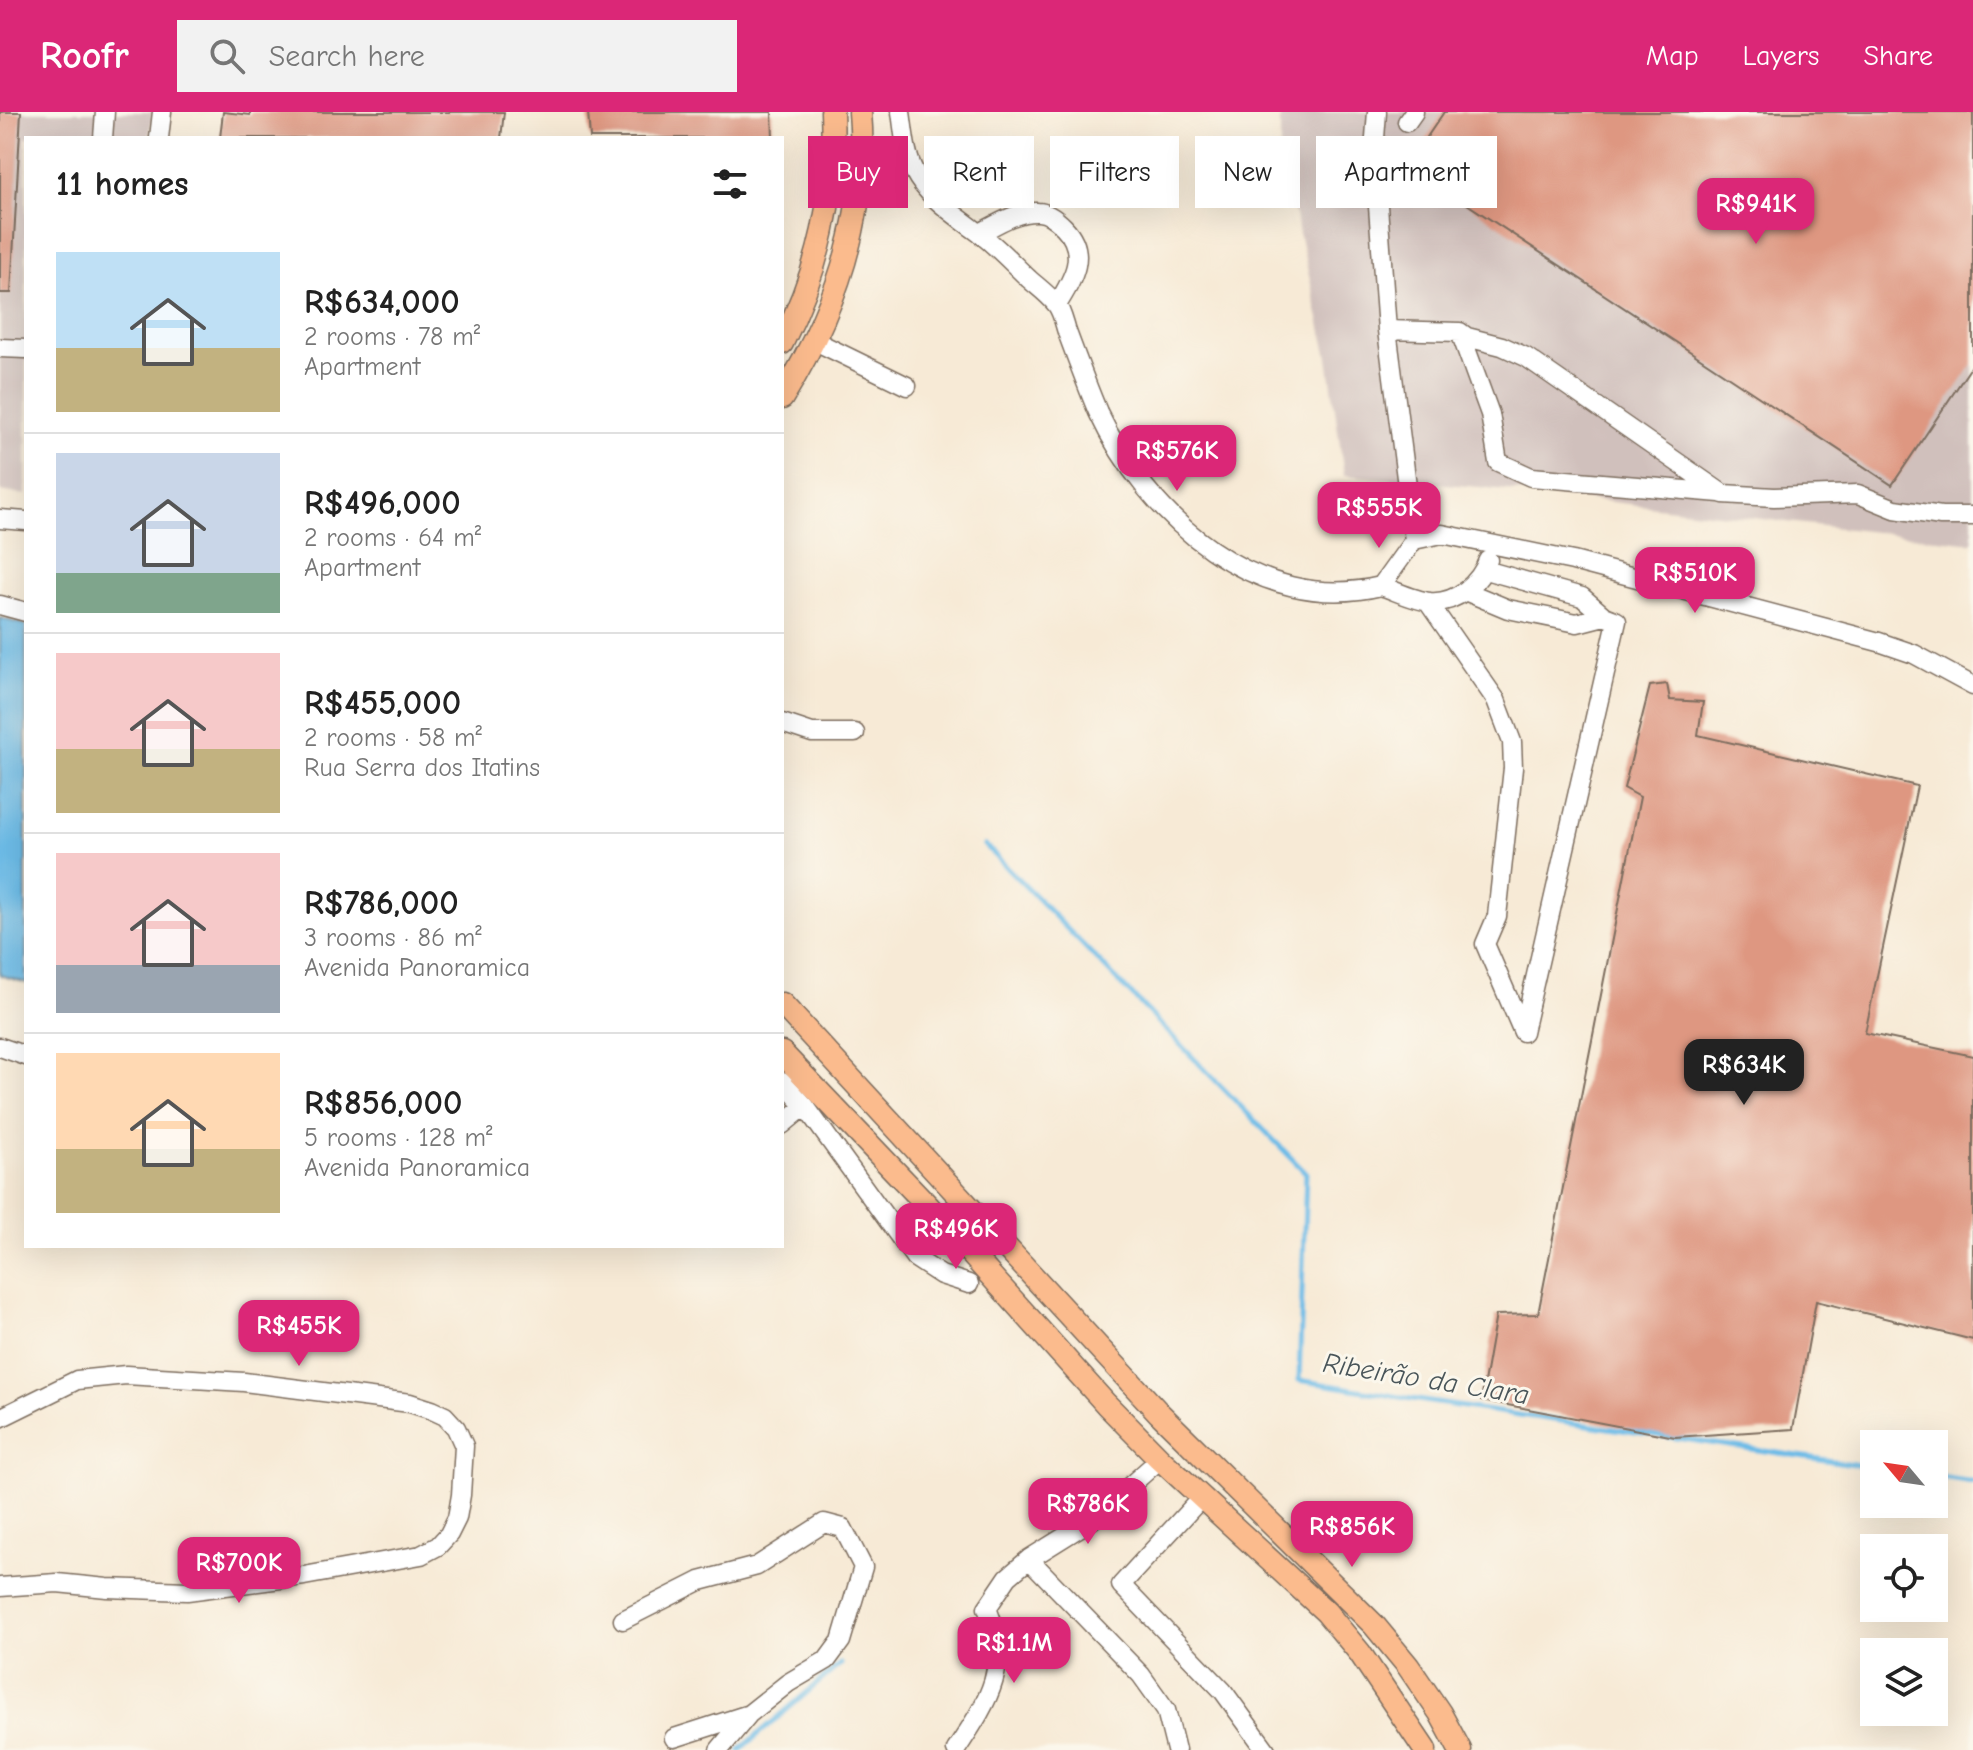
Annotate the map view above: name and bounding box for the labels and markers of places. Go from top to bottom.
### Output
pin: R$941K [1691,178,1821,246]
pin: R$576K [1112,425,1242,493]
pin: R$555K [1314,482,1444,550]
pin: R$510K [1630,547,1760,615]
pin: R$634K [1679,1039,1809,1107]
pin: R$496K [891,1203,1021,1271]
pin: R$455K [234,1300,364,1368]
pin: R$786K [1023,1478,1153,1546]
pin: R$856K [1287,1501,1417,1569]
pin: R$700K [174,1537,304,1605]
pin: R$1.1M [949,1617,1079,1685]

